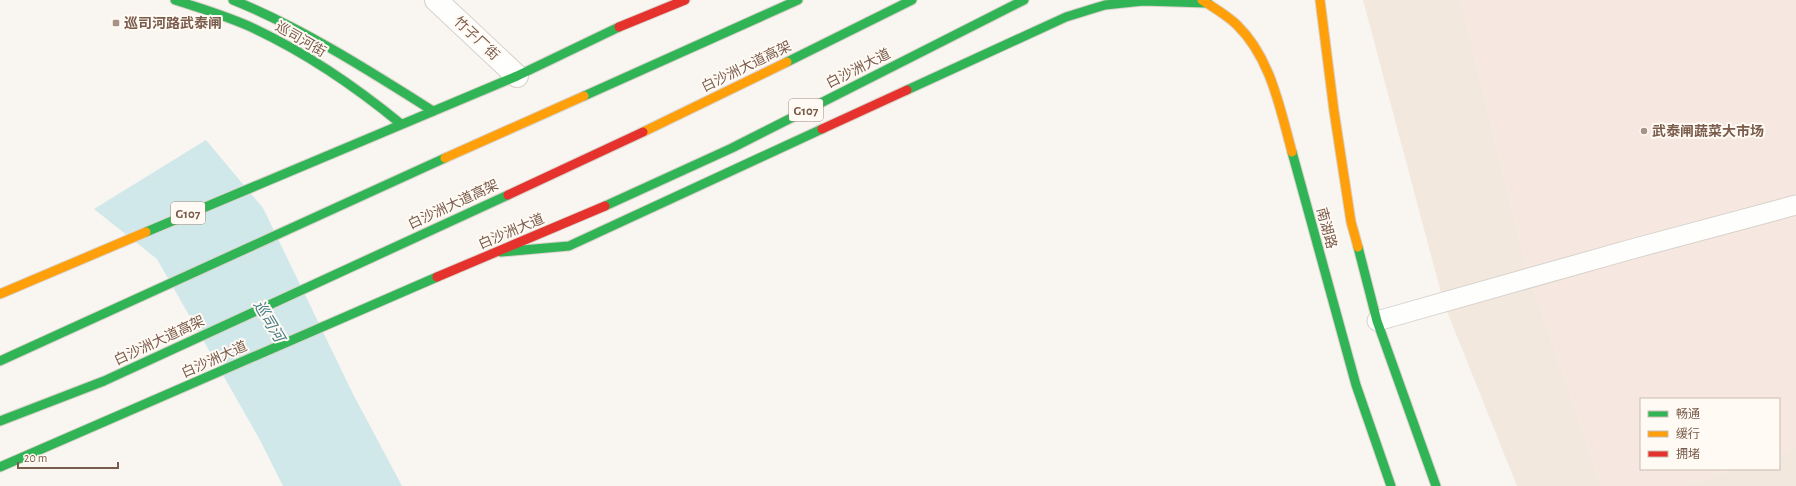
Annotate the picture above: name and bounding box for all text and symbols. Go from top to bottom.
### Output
street label: 竹子厂街 [451,14,502,63]
place label: 巡司河路武泰闸 [124,15,222,31]
marker: 巡司河路武泰闸 [111,18,121,28]
street label: 巡司河街 [273,19,329,60]
street label: 白沙洲大道高架 [698,37,794,95]
street label: 白沙洲大道 [823,45,893,91]
road number: G107 [789,99,823,121]
place label: 武泰闸蔬菜大市场 [1652,123,1764,139]
marker: 武泰闸蔬菜大市场 [1639,126,1649,136]
street label: 白沙洲大道高架 [405,176,501,232]
road number: G107 [171,202,205,224]
street label: 南湖路 [1314,206,1339,250]
street label: 白沙洲大道 [476,210,546,252]
water label: 巡司河 [251,298,289,347]
street label: 白沙洲大道高架 [111,312,207,368]
street label: 白沙洲大道 [179,337,249,381]
legend [1640,398,1780,470]
text: 畅通 [1676,407,1700,420]
text: 缓行 [1676,427,1700,440]
scale bar [18,444,118,470]
text: 拥堵 [1676,448,1700,460]
text: 20 m [24,452,47,464]

